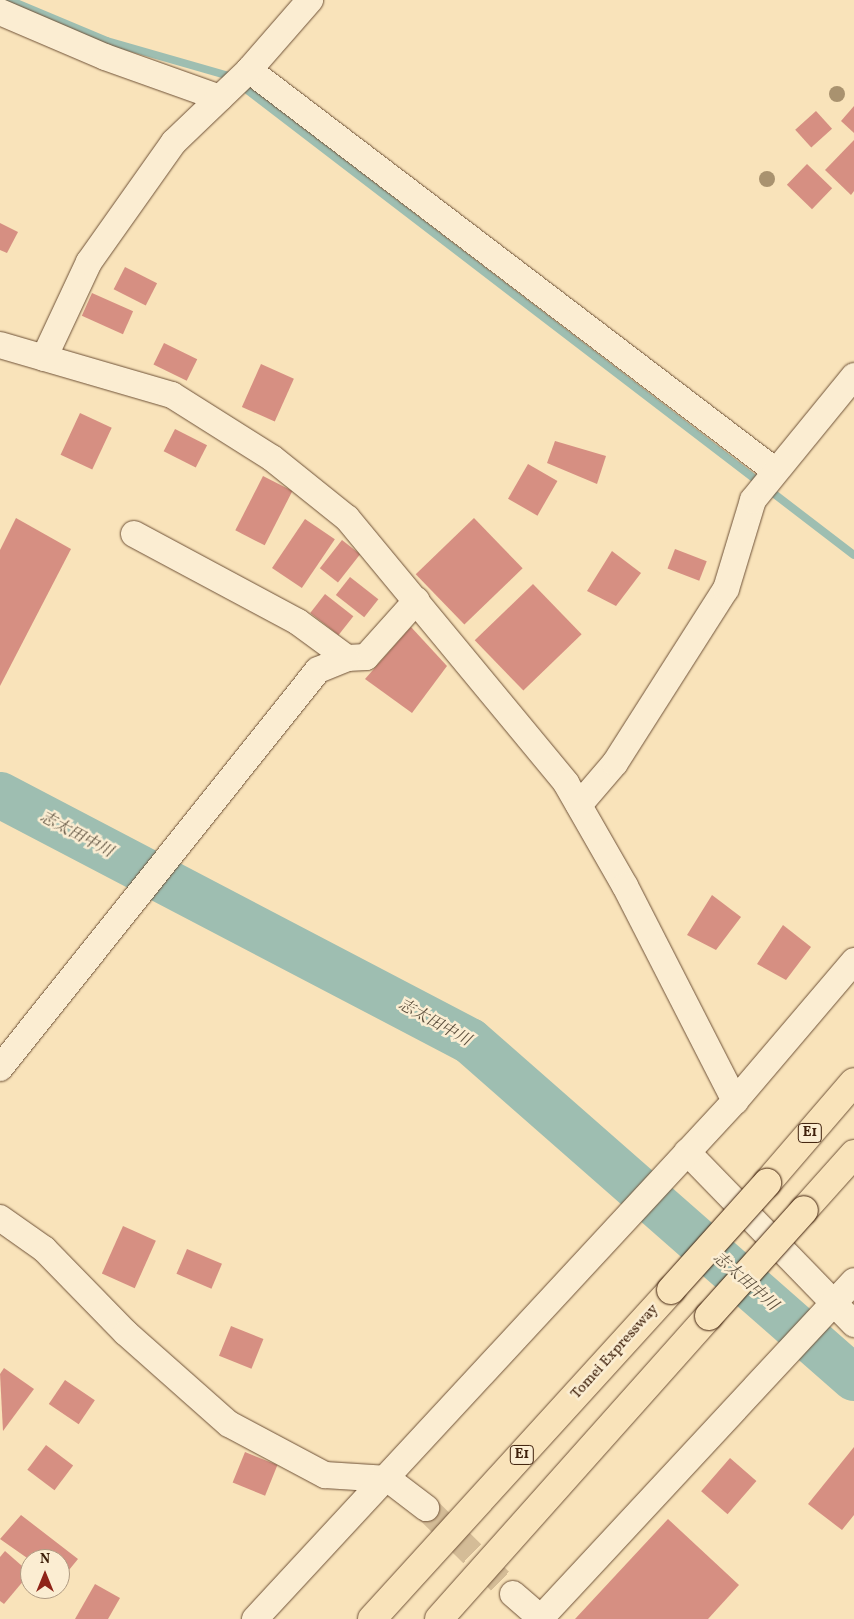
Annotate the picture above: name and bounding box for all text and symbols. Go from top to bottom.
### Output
water label: 志太田中川 [36,808,116,862]
water label: 志太田中川 [394,995,474,1051]
road number: E1 [798,1122,822,1144]
water label: 志太田中川 [709,1249,781,1315]
street label: Tomei Expressway [568,1301,662,1403]
road number: E1 [510,1444,534,1466]
north arrow [20,1549,70,1599]
text: N [40,1550,50,1569]

